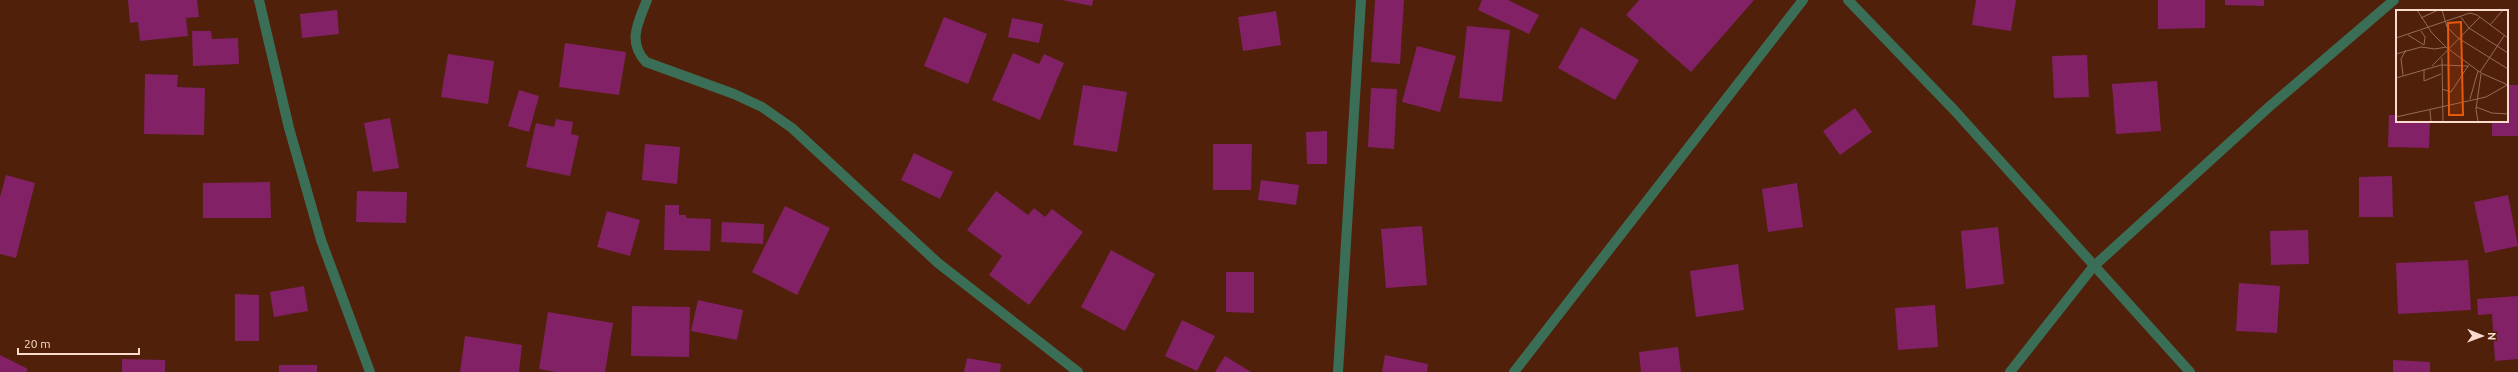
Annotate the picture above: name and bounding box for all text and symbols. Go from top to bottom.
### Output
inset map [2396,10,2508,122]
north arrow [2462,316,2502,356]
scale bar [18,330,139,356]
text: N [2486,332,2498,340]
text: 20 m [24,337,51,350]

